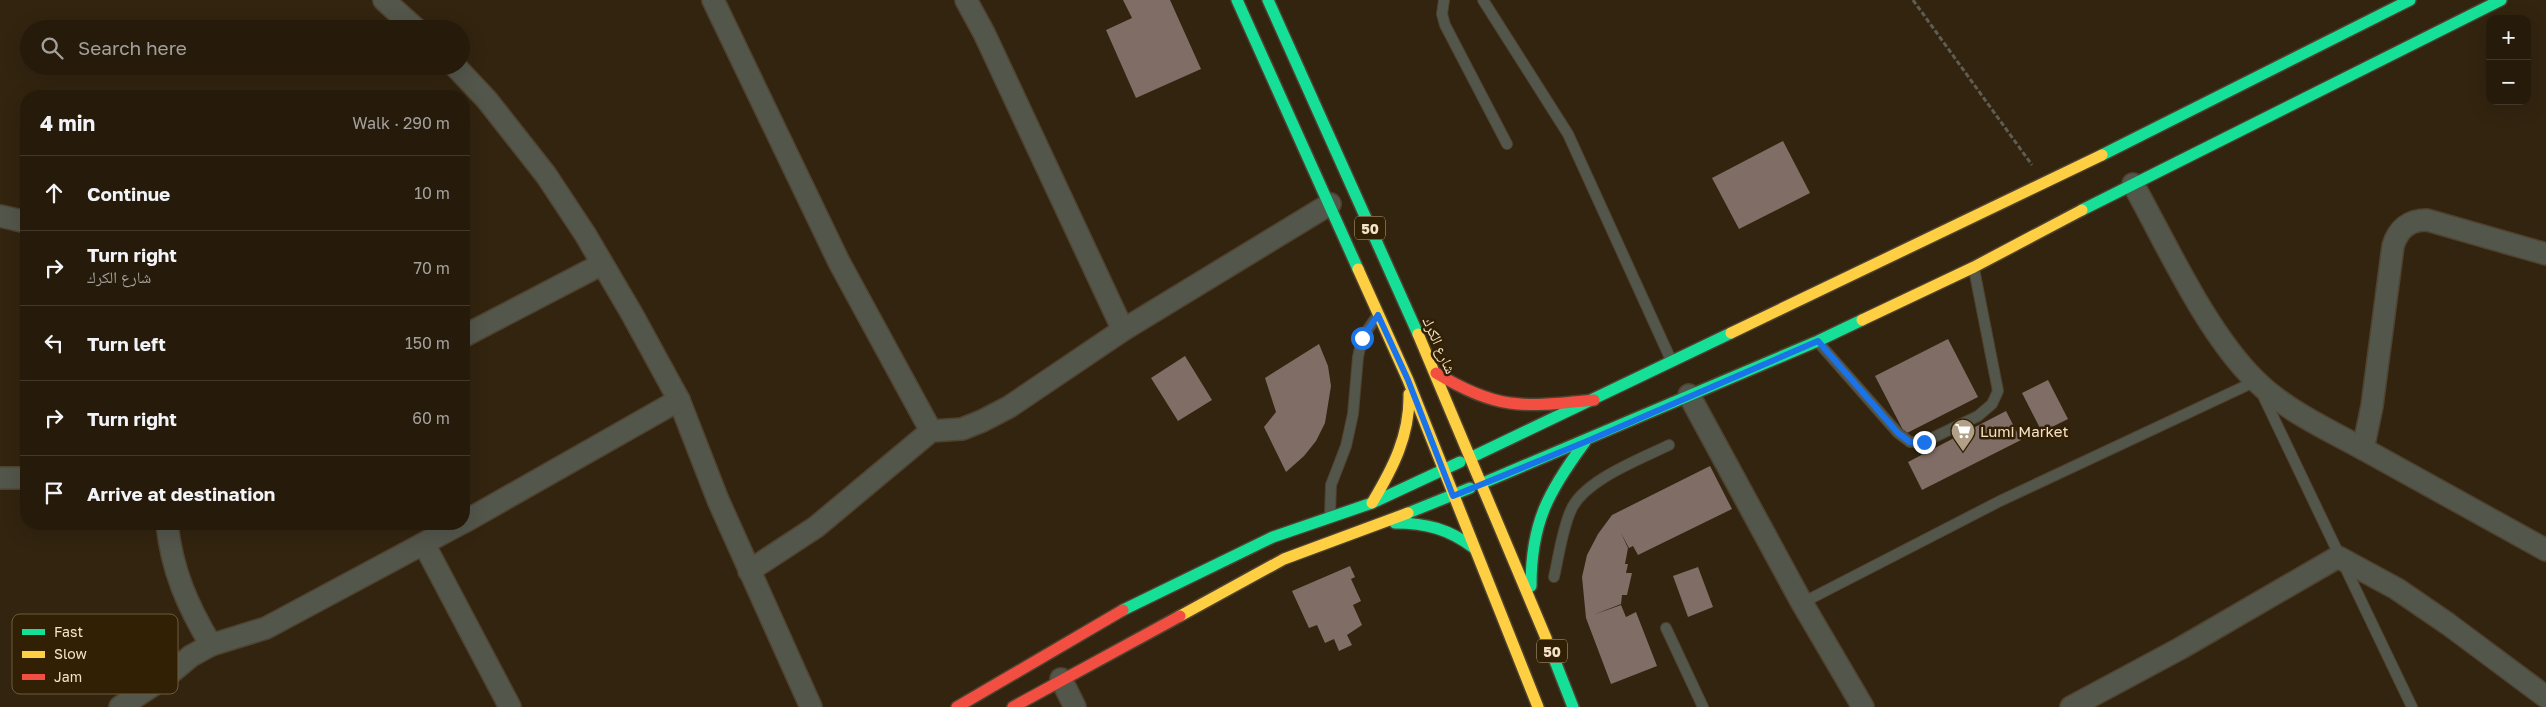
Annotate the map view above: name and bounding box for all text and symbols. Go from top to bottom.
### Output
map controls [2486,15,2531,105]
button: + [2486,15,2531,60]
search box [20,20,470,75]
icon: search [38,34,66,62]
text: Search here [78,36,187,59]
button: − [2486,60,2531,105]
text: 4 min [40,110,95,136]
text: Walk · 290 m [352,113,450,133]
icon: ahead [40,179,68,207]
text: Continue [87,182,170,205]
text: 10 m [414,183,450,203]
road number: 50 [1355,217,1385,240]
text: Turn right [87,243,177,266]
icon: right [40,254,68,282]
text: 70 m [413,258,450,278]
text: شارع الكرك [87,267,151,287]
street label: شارع الكرك [1418,314,1461,377]
route start [1351,327,1374,350]
icon: left [40,329,68,357]
text: Turn left [87,332,166,355]
text: 150 m [405,333,450,353]
icon: right [40,404,68,432]
text: Turn right [87,407,177,430]
text: 60 m [412,408,450,428]
supermarket icon: Lumi Market [1950,418,1976,452]
place label: Lumi Market [1980,422,2068,440]
route end [1913,431,1936,454]
icon: arrive [40,479,68,507]
text: Arrive at destination [87,482,275,505]
legend [12,614,178,694]
text: Fast [54,623,83,640]
road number: 50 [1537,640,1567,662]
text: Slow [54,645,87,662]
text: Jam [54,668,82,685]

